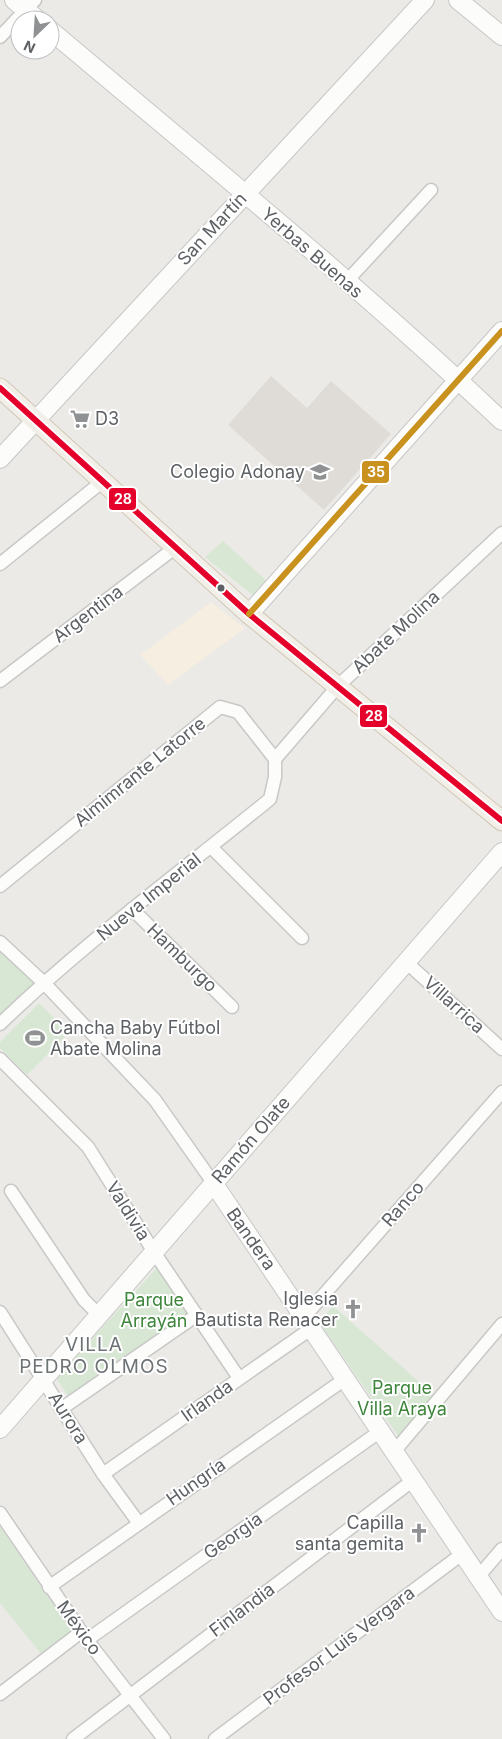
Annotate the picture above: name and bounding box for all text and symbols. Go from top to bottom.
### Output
north arrow [10,10,60,60]
text: N [21,37,38,57]
street label: San Martín [173,188,251,269]
street label: Yerbas Buenas [257,203,367,302]
supermarket icon: D3 [69,408,91,430]
place label: D3 [95,408,119,429]
line badge: 35 [361,460,390,484]
place label: Colegio Adonay [170,461,305,482]
school or university icon: Colegio Adonay [309,461,331,483]
text: 35 [367,463,385,480]
line badge: 28 [108,487,137,511]
text: 28 [114,490,132,507]
street label: Argentina [49,581,127,647]
unlabelled marker [216,583,226,593]
street label: Abate Molina [348,586,444,677]
line badge: 28 [359,704,388,728]
text: 28 [365,707,383,724]
street label: Almimrante Latorre [70,712,209,831]
street label: Nueva Imperial [93,848,205,945]
street label: Hamburgo [143,919,222,996]
street label: Villarrica [420,972,489,1037]
place label: Cancha Baby Fútbol Abate Molina [50,1017,220,1059]
sports icon: Cancha Baby Fútbol Abate Molina [24,1027,46,1049]
street label: Ramón Olate [207,1092,294,1187]
street label: Valdivia [102,1177,155,1244]
street label: Ranco [377,1177,428,1231]
street label: Bandera [222,1204,280,1274]
place label: Iglesia Bautista Renacer [194,1288,338,1330]
park label: Parque Arrayán [121,1289,187,1331]
church icon: Iglesia Bautista Renacer [342,1298,364,1320]
district label: VILLA PEDRO OLMOS [19,1333,169,1378]
street label: Irlanda [177,1375,237,1426]
park label: Parque Villa Araya [357,1377,447,1419]
street label: Aurora [44,1388,92,1448]
street label: Hungría [162,1454,229,1509]
street label: Georgia [199,1508,266,1563]
place label: Capilla santa gemita [295,1512,404,1554]
church icon: Capilla santa gemita [408,1522,430,1544]
street label: Finlandia [205,1578,278,1641]
street label: Profesor Luis Vergara [259,1582,418,1709]
street label: México [53,1597,106,1659]

